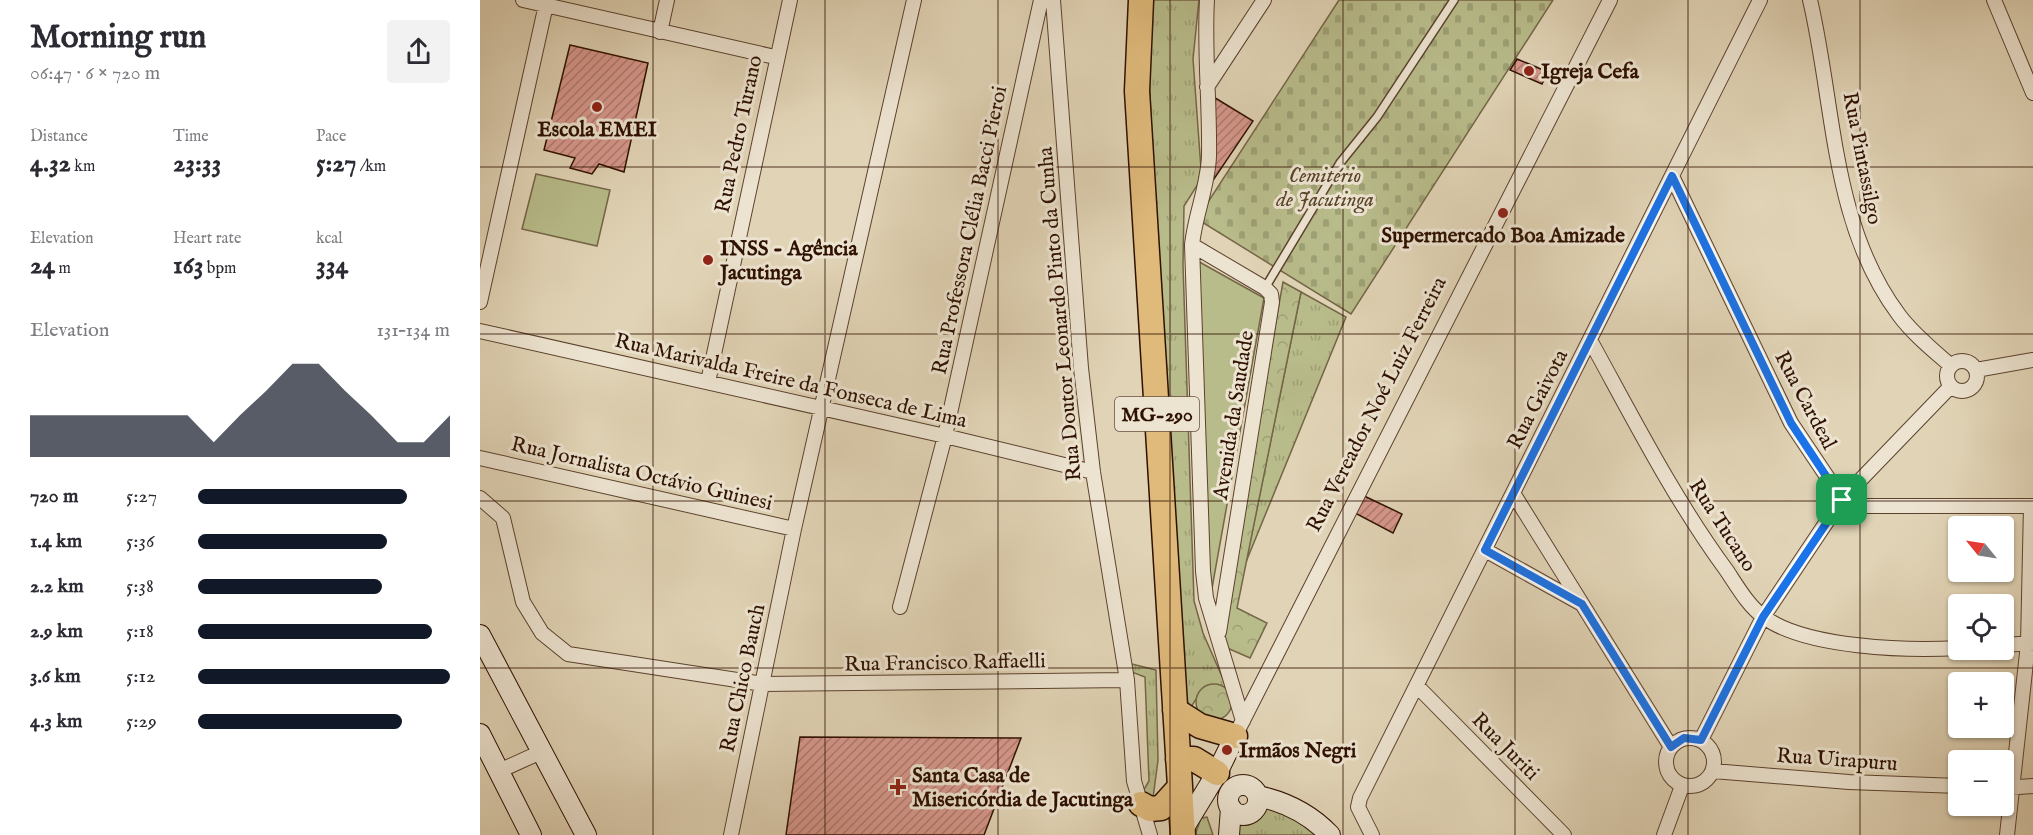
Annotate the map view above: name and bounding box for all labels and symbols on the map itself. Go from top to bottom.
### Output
street label: Rua Pedro Turano [710,53,769,216]
place label: Igreja Cefa [1541,59,1640,86]
marker: Igreja Cefa [1522,64,1536,78]
street label: Rua Professora Clélia Bacci Pieroi [927,83,1014,377]
street label: Rua Pintassilgo [1835,90,1888,227]
marker: Escola EMEI [590,100,604,114]
place label: Escola EMEI [537,117,657,144]
street label: Rua Doutor Leonardo Pinto da Cunha [1032,145,1089,482]
park label: Cemitério de Jacutinga [1275,163,1374,214]
marker: Supermercado Boa Amizade [1496,206,1510,220]
place label: Supermercado Boa Amizade [1381,223,1625,250]
place label: INSS - Agência Jacutinga [717,236,858,287]
marker: INSS - Agência Jacutinga [701,253,715,267]
street label: Rua Vereador Noé Luiz Ferreira [1301,272,1454,537]
street label: Rua Marivalda Freire da Fonseca de Lima [612,328,970,435]
street label: Avenida da Saudade [1208,328,1261,503]
street label: Rua Gaivota [1502,344,1575,454]
street label: Rua Cardeal [1767,347,1842,455]
road number: MG-290 [1115,397,1199,431]
street label: Rua Jornalista Octávio Guinesi [508,431,775,518]
street label: Rua Tucano [1682,474,1762,577]
pin [1816,474,1867,525]
north arrow [1948,516,2014,582]
street label: Rua Chico Bauch [715,602,772,755]
street label: Rua Francisco Raffaelli [844,648,1046,679]
street label: Rua Juriti [1465,707,1545,787]
place label: Irmãos Negri [1239,738,1357,765]
marker: Irmãos Negri [1220,743,1234,757]
street label: Rua Uirapuru [1775,743,1898,778]
place label: Santa Casa de Misericórdia de Jacutinga [912,763,1134,814]
marker: Santa Casa de Misericórdia de Jacutinga [889,778,907,796]

